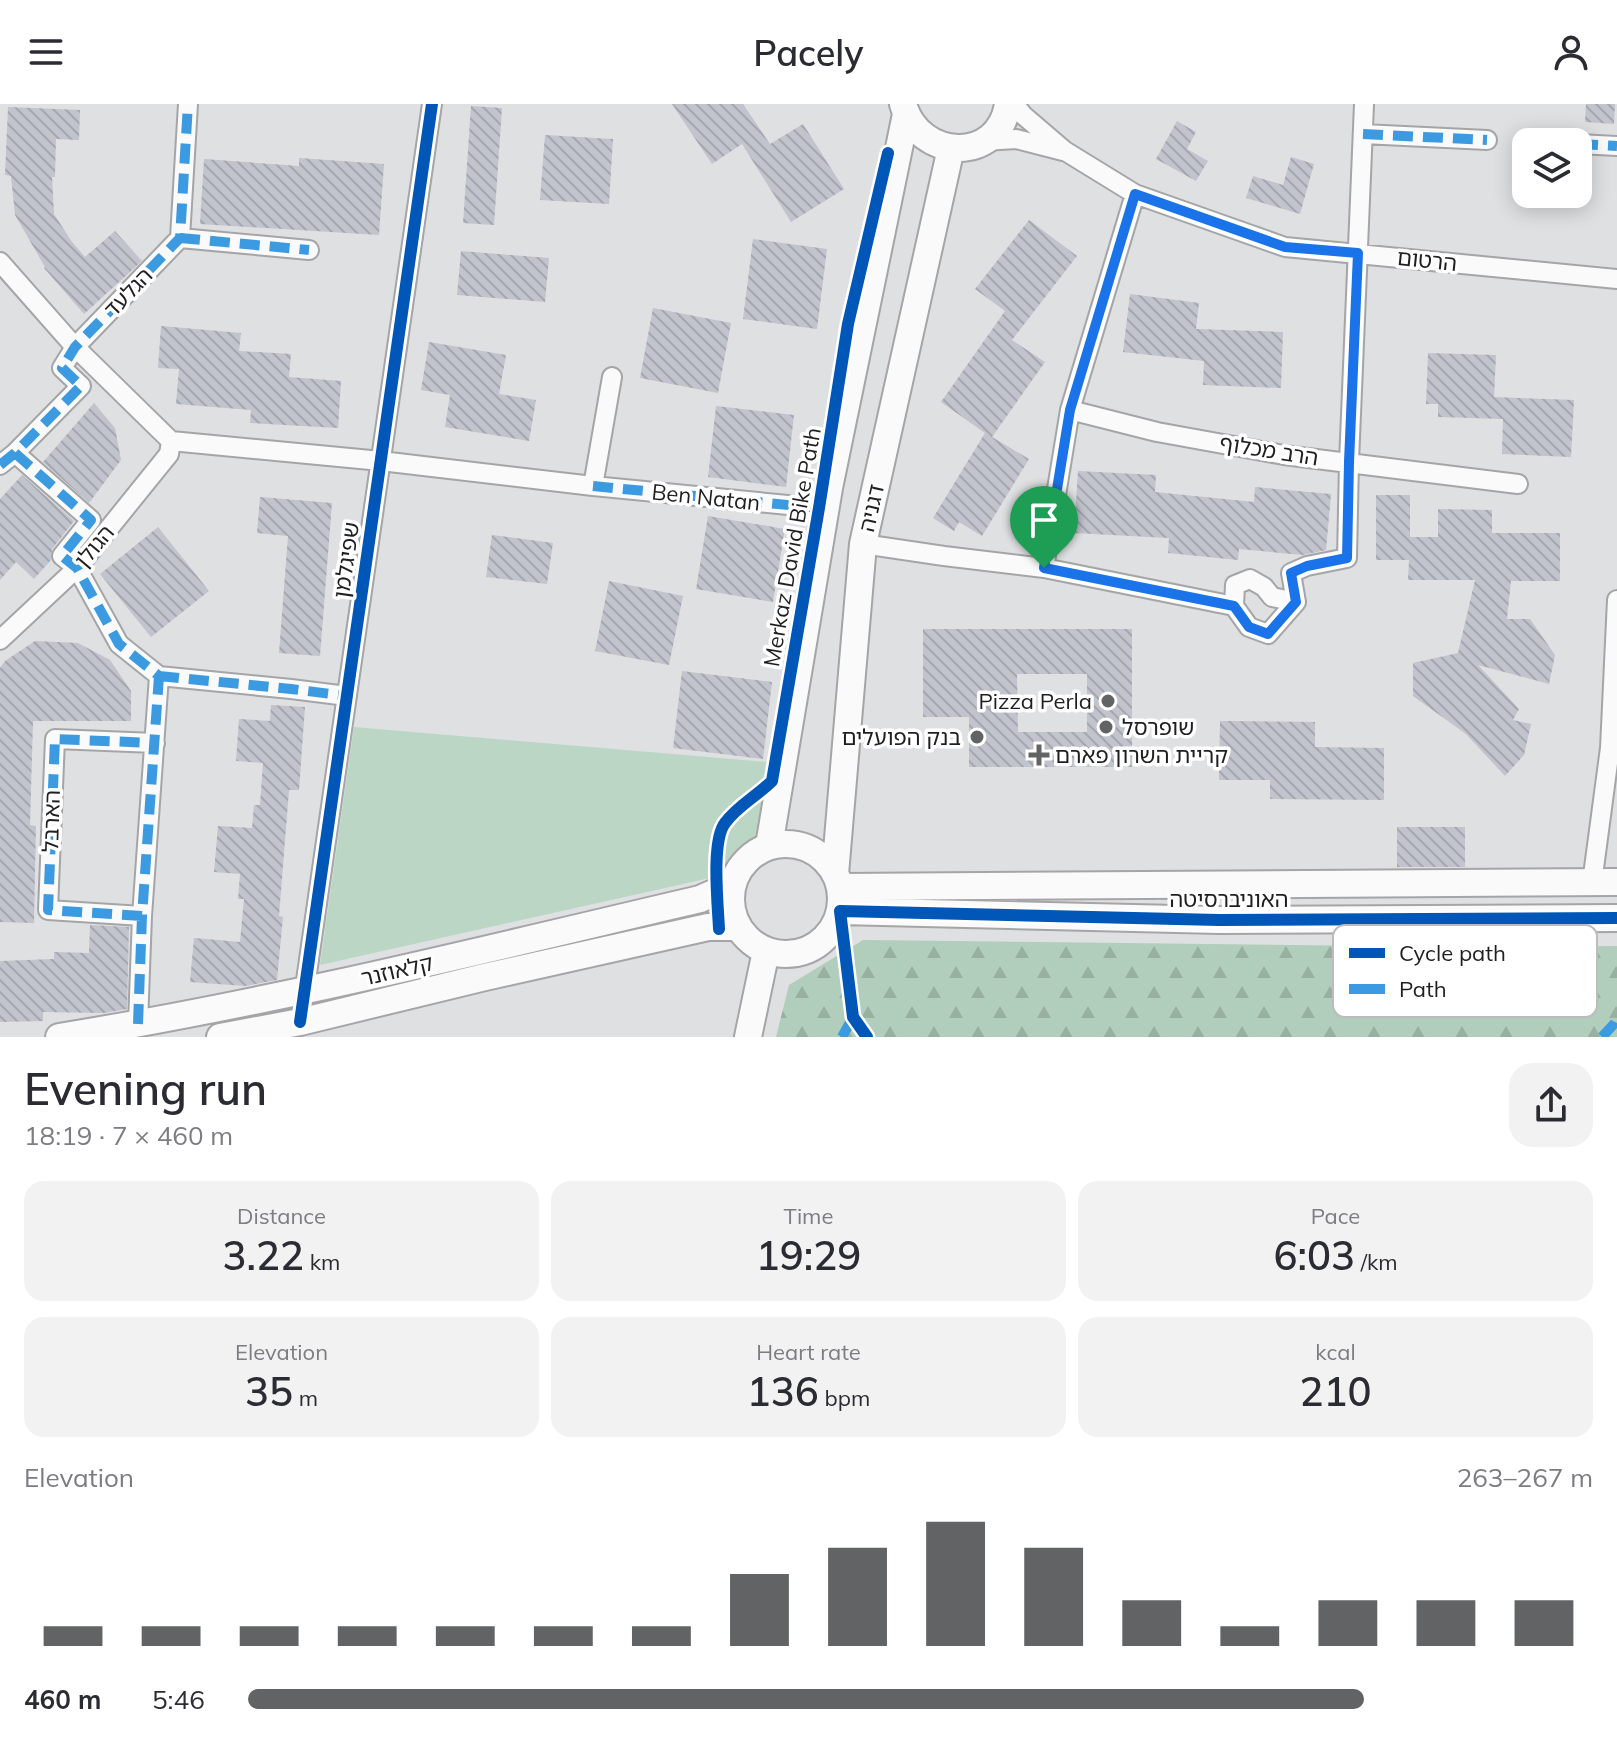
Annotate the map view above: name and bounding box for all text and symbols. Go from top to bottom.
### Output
icon: menu [24,30,68,74]
text: Pacely [753,30,864,75]
icon: person [1549,30,1593,74]
map controls [1512,128,1592,208]
button: layers [1512,128,1592,208]
street label: הרטום [1396,243,1458,277]
street label: הגלעד [98,261,158,323]
street label: Merkaz David Bike Path [757,425,827,669]
street label: הרב מכלוף [1217,428,1321,472]
street label: Ben Natan [650,477,762,517]
street label: דגניה [852,481,890,535]
pin [1010,486,1078,568]
icon: arrive [1022,498,1066,542]
street label: הגולן [68,519,120,573]
street label: שפיגלמן [327,520,365,600]
place label: Pizza Perla [979,687,1092,715]
marker: Pizza Perla [1099,692,1117,710]
place label: שופרסל [1122,713,1194,741]
marker: שופרסל [1097,718,1115,736]
place label: בנק הפועלים [841,723,961,751]
marker: בנק הפועלים [968,728,986,746]
place label: קריית השרון פארם [1055,741,1228,769]
marker: קריית השרון פארם [1030,746,1048,764]
street label: הארבל [36,789,66,853]
street label: האוניברסיטה [1170,885,1288,913]
legend [1333,925,1597,1017]
text: Cycle path [1399,939,1506,967]
street label: קלאוזנר [358,948,436,992]
text: Path [1399,975,1447,1003]
text: Evening run [24,1061,267,1116]
button: share [1509,1063,1593,1147]
text: 18:19 · 7 × 460 m [24,1119,233,1152]
text: Distance [237,1202,326,1230]
text: Time [784,1202,833,1230]
text: Pace [1311,1202,1360,1230]
text: 3.22 [223,1230,304,1280]
text: 19:29 [756,1230,861,1280]
text: 6:03 [1273,1230,1355,1280]
text: km [304,1248,340,1276]
text: /km [1355,1248,1398,1276]
text: Elevation [235,1338,328,1366]
text: Heart rate [756,1338,861,1366]
text: kcal [1315,1338,1356,1366]
text: 35 [245,1366,293,1416]
text: 136 [747,1366,819,1416]
text: 210 [1300,1366,1372,1416]
text: m [293,1384,318,1412]
text: bpm [819,1384,870,1412]
text: Elevation [24,1461,134,1494]
text: 263–267 m [1457,1461,1593,1494]
text: 460 m [24,1683,101,1716]
text: 5:46 [152,1683,205,1716]

